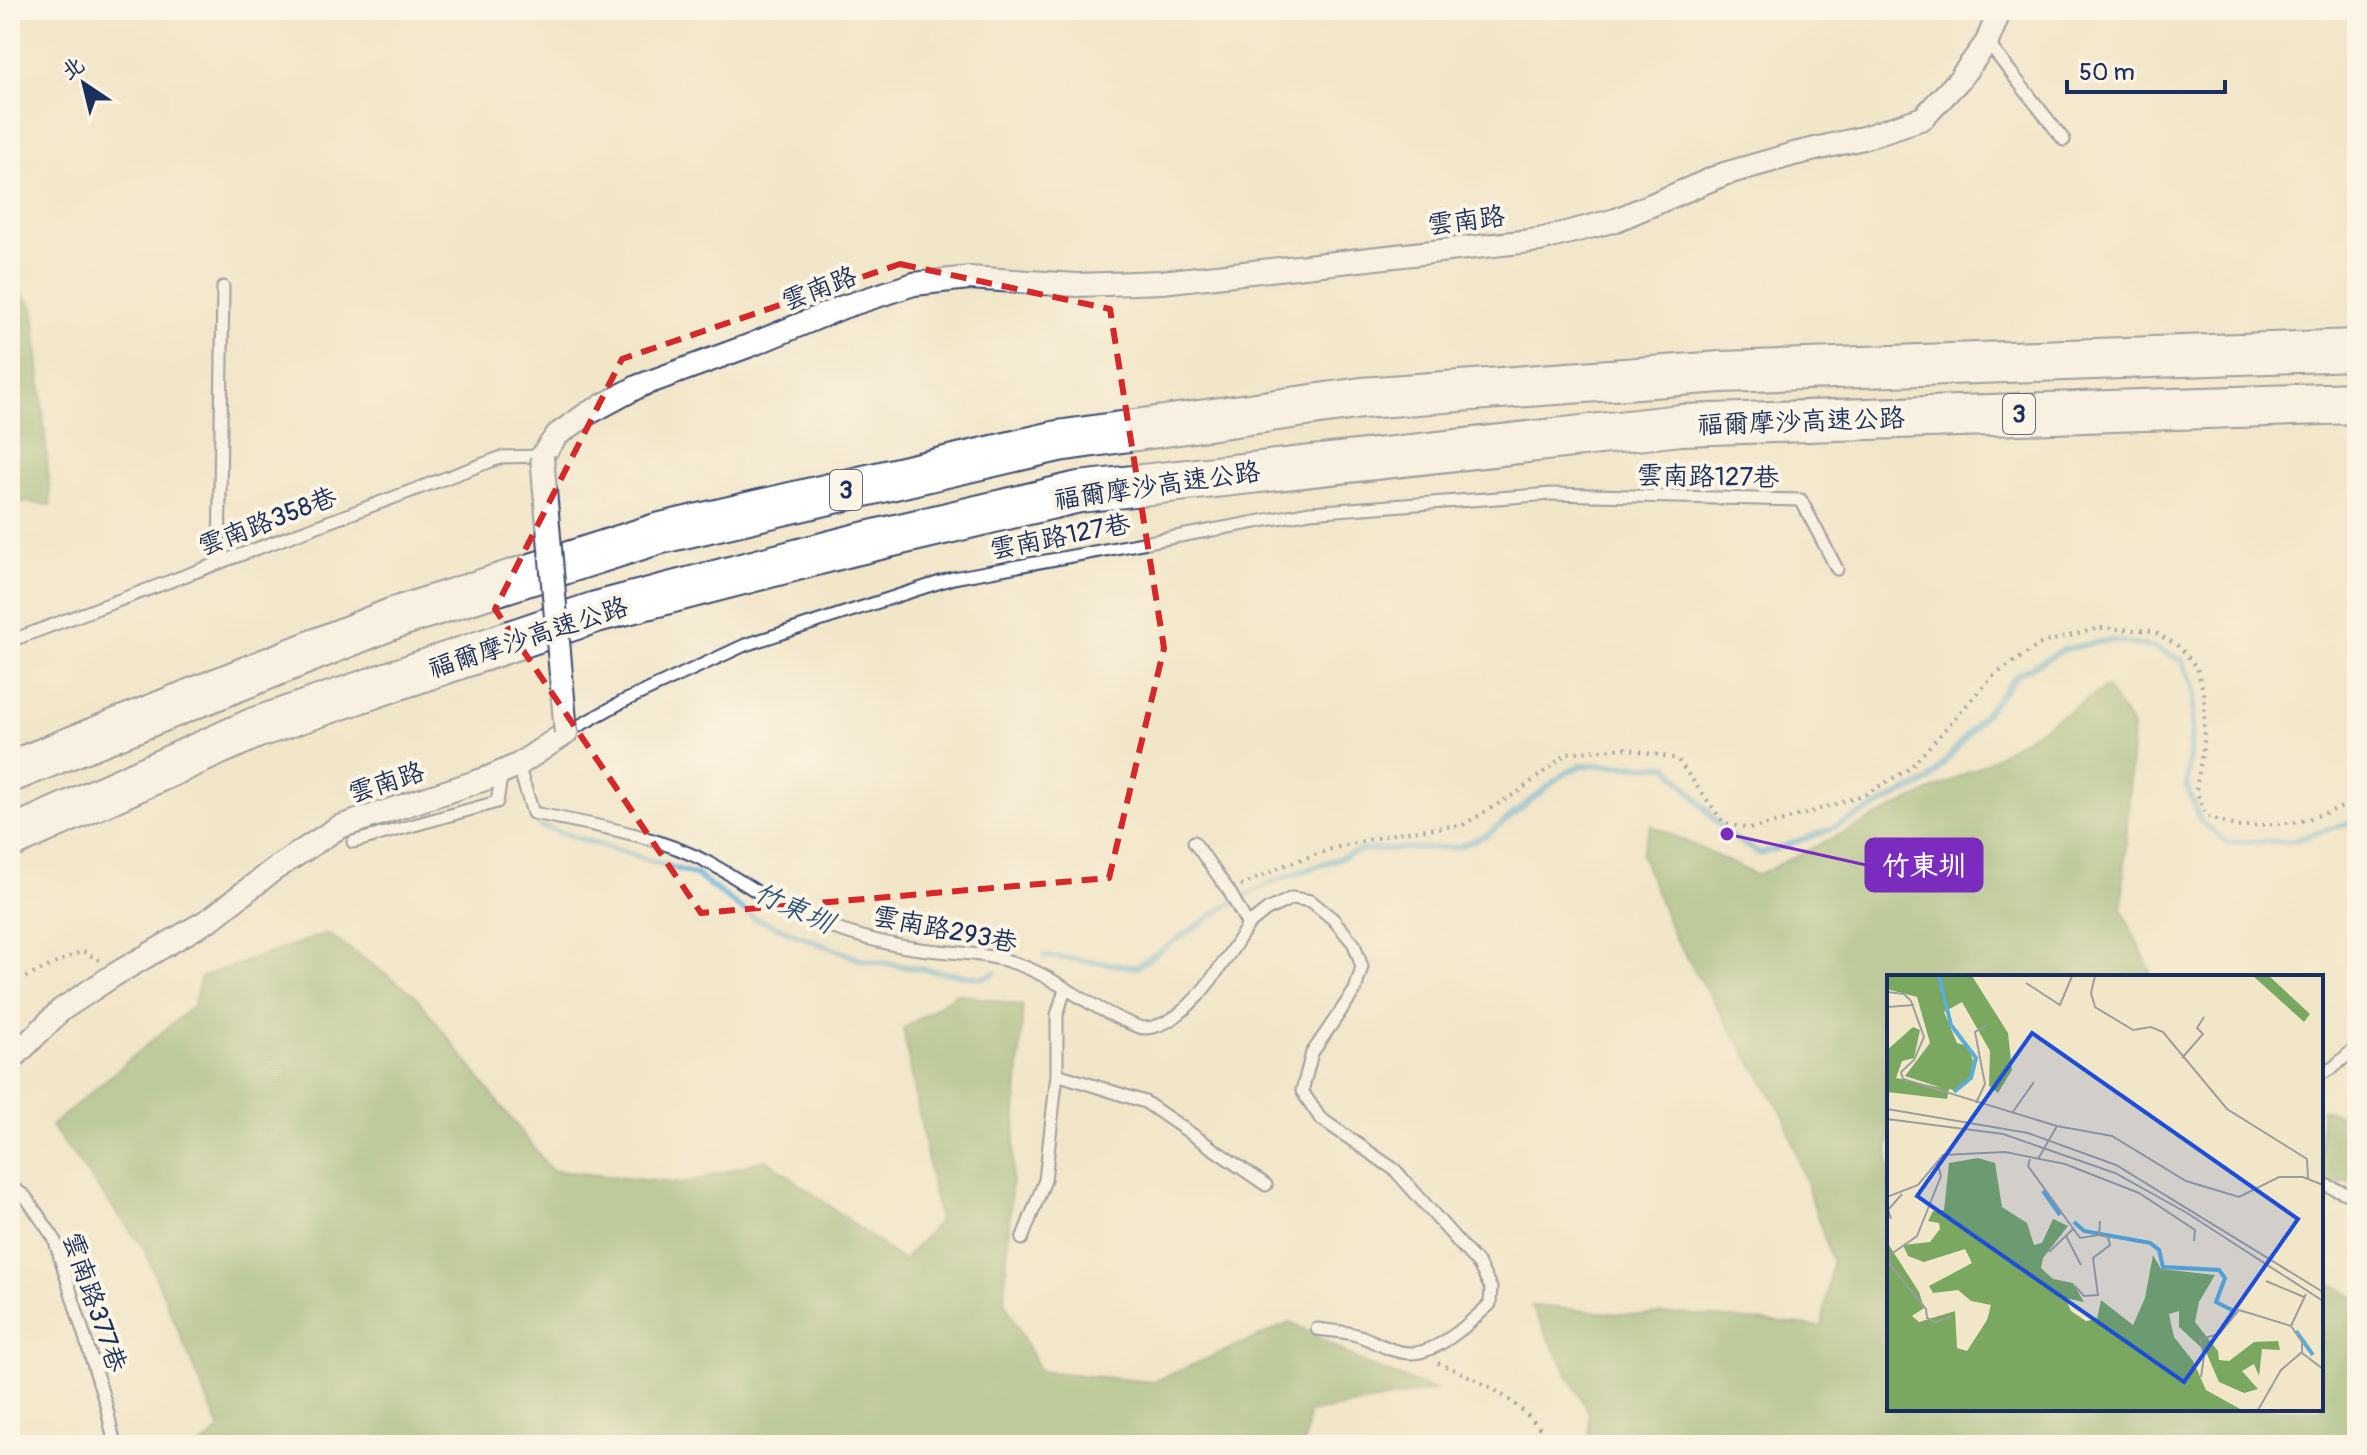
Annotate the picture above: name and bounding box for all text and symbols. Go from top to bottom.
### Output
north arrow [44,44,124,124]
scale bar [2067,44,2225,94]
text: 北 [56,51,90,86]
text: 50 m [2079,58,2135,87]
street label: 雲南路 [1425,200,1507,242]
street label: 雲南路 [777,260,862,318]
road number: 3 [2003,394,2035,434]
street label: 福爾摩沙高速公路 [1697,402,1906,442]
street label: 福爾摩沙高速公路 [1052,456,1262,516]
street label: 雲南路127巷 [1636,460,1779,494]
road number: 3 [830,470,862,510]
street label: 雲南路358巷 [194,481,341,563]
street label: 雲南路127巷 [987,508,1133,566]
street label: 福爾摩沙高速公路 [424,591,632,685]
street label: 雲南路 [344,756,428,810]
callout: 竹東圳 [1866,839,1982,891]
text: 竹東圳 [1882,849,1966,884]
water label: 竹東圳 [748,875,842,943]
street label: 雲南路293巷 [870,900,1020,960]
inset map [1887,975,2323,1411]
street label: 雲南路377巷 [55,1228,133,1377]

